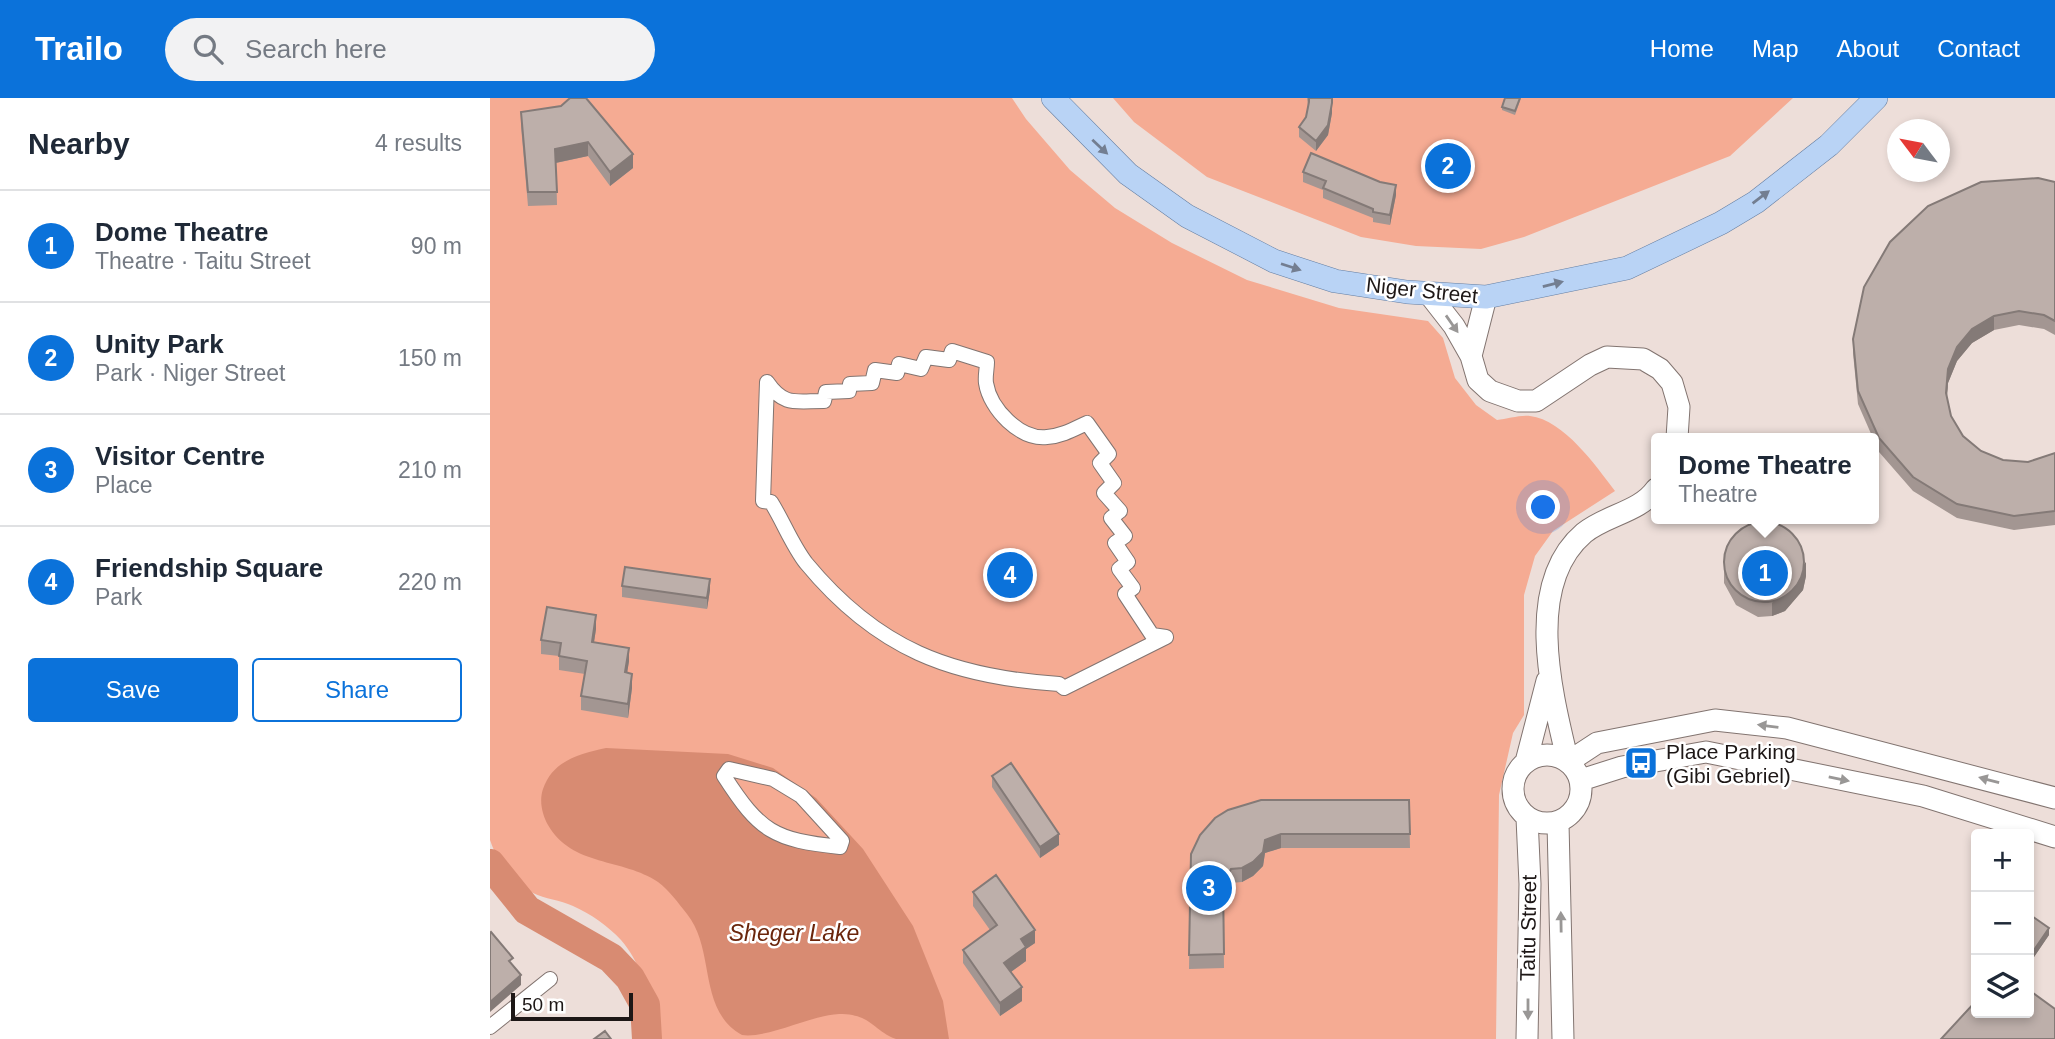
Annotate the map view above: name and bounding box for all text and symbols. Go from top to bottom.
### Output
search box [165,18,655,81]
text: Trailo [35,30,123,67]
icon: search [189,30,227,68]
text: Search here [245,34,387,64]
text: Home [1650,35,1714,62]
text: Map [1752,35,1799,62]
text: About [1837,35,1899,62]
text: Contact [1937,35,2020,62]
north arrow [1887,119,1950,182]
text: Nearby [28,127,130,160]
text: 4 results [375,130,462,156]
one-way arrow [1091,139,1108,155]
pin: 2 [1425,140,1471,192]
one-way arrow [1752,191,1770,205]
text: Dome Theatre [95,217,268,247]
text: 1 [45,233,57,259]
text: 90 m [411,233,462,259]
text: Theatre · Taitu Street [95,248,311,274]
one-way arrow [1281,262,1302,273]
street label: Niger Street [1365,273,1479,307]
one-way arrow [1542,278,1564,289]
one-way arrow [1445,315,1459,333]
text: Unity Park [95,329,224,359]
text: 2 [45,345,57,371]
text: 150 m [398,345,462,371]
text: Park · Niger Street [95,360,285,386]
popup [1651,433,1879,524]
text: Visitor Centre [95,441,265,471]
text: Dome Theatre [1678,450,1852,480]
text: 3 [45,457,57,483]
text: 210 m [398,457,462,483]
text: Place [95,472,153,498]
text: Theatre [1678,481,1758,507]
your location [1526,490,1560,524]
pin: 1 [1742,547,1788,599]
pin: 4 [987,549,1033,601]
text: Friendship Square [95,553,323,583]
text: 4 [45,569,57,595]
text: 220 m [398,569,462,595]
text: Park [95,584,142,610]
button: Save [28,658,238,722]
button: Share [252,658,462,722]
one-way arrow [1757,720,1779,731]
place label: Place Parking (Gibi Gebriel) [1666,740,1796,787]
bus stop icon: Place Parking (Gibi Gebriel) [1622,744,1660,782]
one-way arrow [1828,773,1850,784]
one-way arrow [1978,774,2000,785]
map controls [1971,829,2034,1018]
button: + [1971,829,2034,892]
pin: 3 [1186,862,1232,914]
street label: Taitu Street [1516,875,1540,981]
button: − [1971,892,2034,955]
one-way arrow [1555,911,1567,933]
water label: Sheger Lake [729,920,859,946]
button: layers [1971,955,2034,1018]
scale bar [511,990,634,1022]
text: 50 m [522,994,564,1015]
one-way arrow [1522,998,1533,1020]

